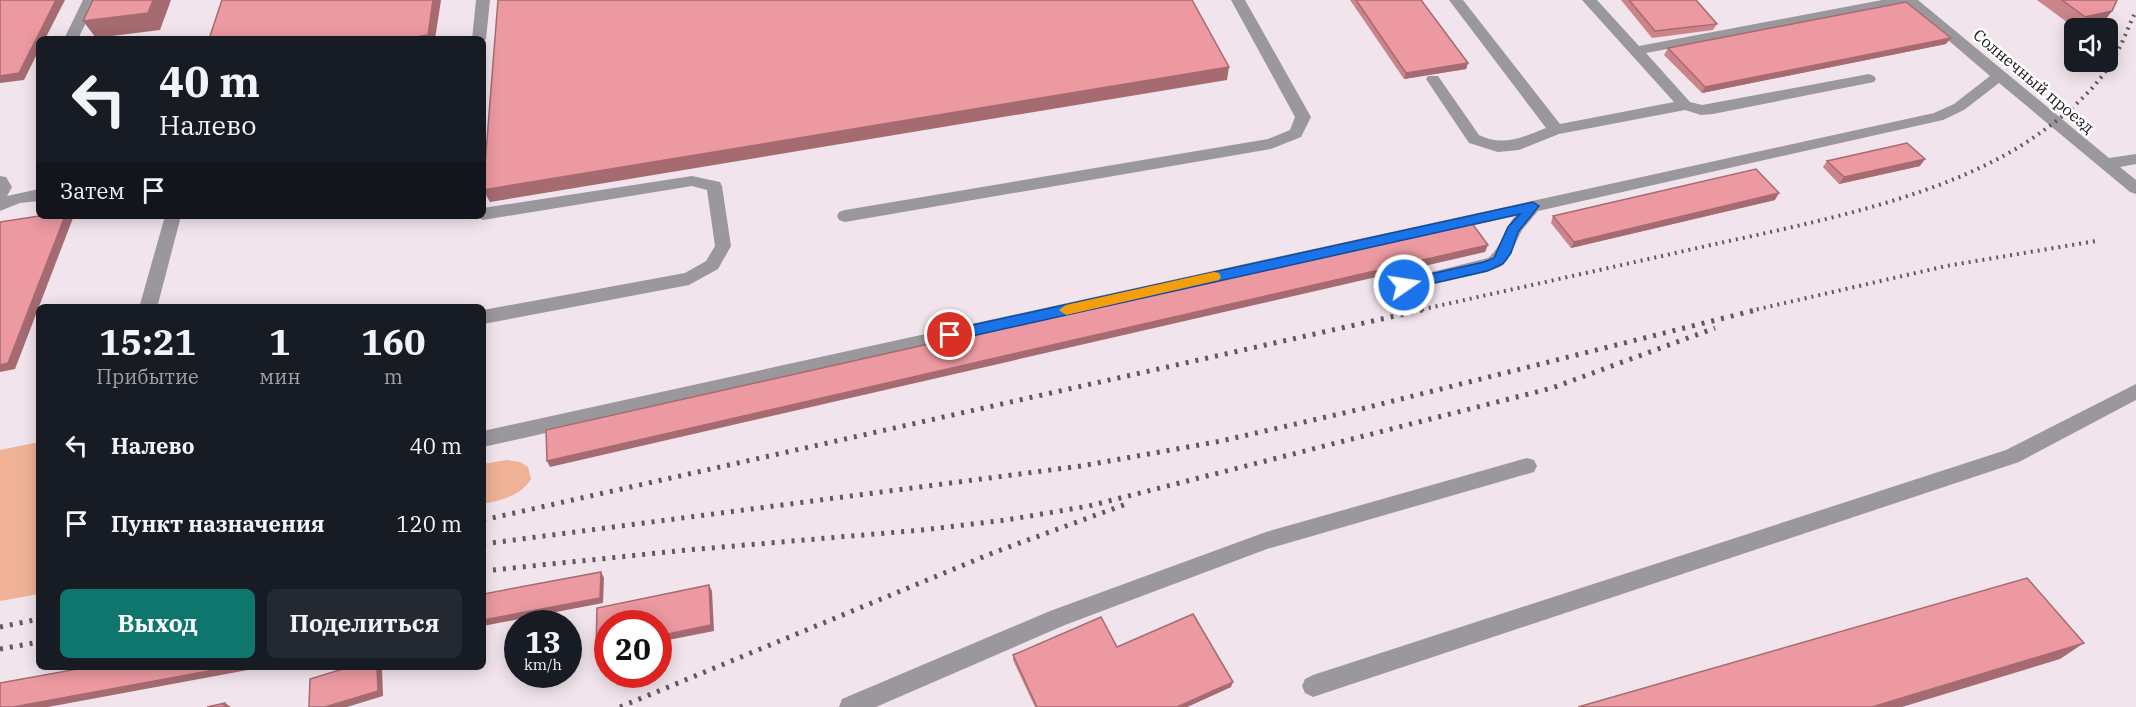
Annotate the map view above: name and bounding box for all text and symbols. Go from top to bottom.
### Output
map controls [2064,18,2118,72]
button: sound [2064,18,2118,72]
street label: Солнечный проезд [1970,25,2099,138]
text: 40 m [159,54,260,109]
icon: left [60,60,138,138]
text: Налево [159,107,256,142]
icon: arrive [137,174,170,207]
text: Затем [60,176,125,205]
position arrow [1372,253,1436,317]
pin [924,309,975,360]
text: 15:21 [99,318,196,365]
text: 1 [269,318,291,365]
text: 160 [361,318,426,365]
icon: arrive [933,318,966,351]
text: Прибытие [96,363,199,390]
text: мин [259,363,301,390]
text: m [384,363,403,390]
icon: left [60,429,93,462]
text: Налево [111,431,195,460]
text: 40 m [410,431,462,460]
icon: arrive [60,507,93,540]
text: Пункт назначения [111,509,325,538]
text: 120 m [396,509,462,538]
button: Выход [60,589,255,658]
button: Поделиться [267,589,462,658]
speed limit sign: 20 [594,610,672,688]
text: 13 [525,622,561,661]
text: km/h [524,655,562,674]

